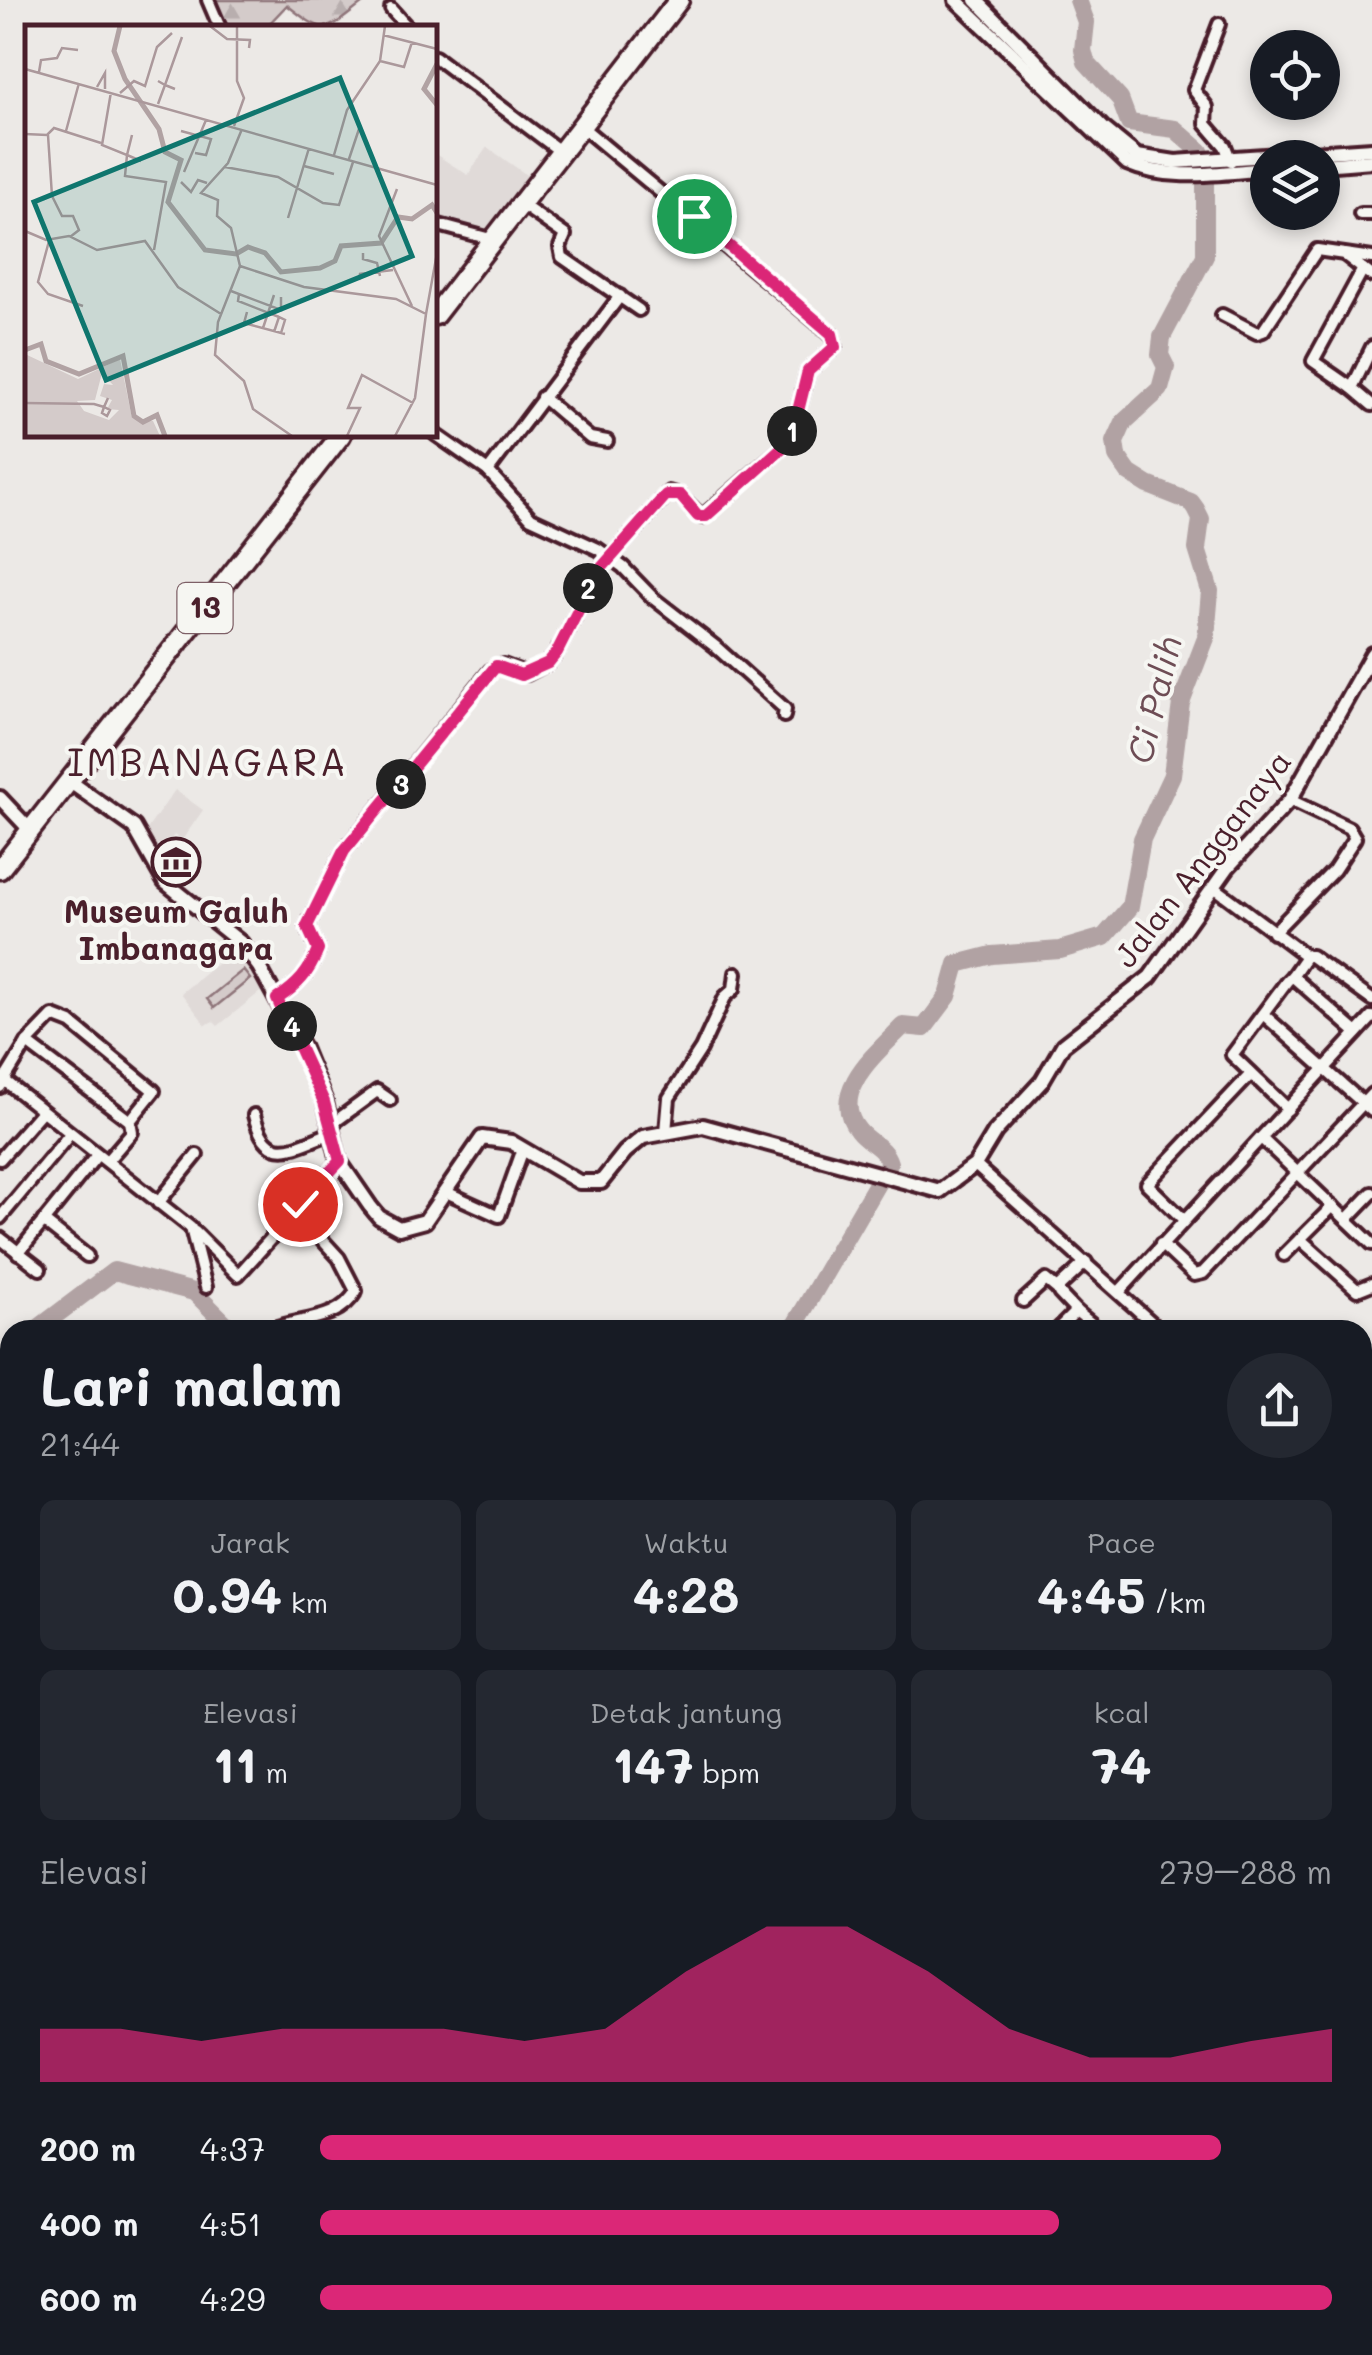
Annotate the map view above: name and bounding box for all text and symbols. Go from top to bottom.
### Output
inset map [25,25,438,438]
map controls [1250,30,1340,230]
button: locate [1250,30,1340,120]
button: layers [1250,140,1340,230]
pin [652,174,737,259]
icon: arrive [667,189,722,244]
pin: 1 [767,406,817,456]
text: 1 [786,413,798,449]
pin: 2 [563,563,613,613]
text: 2 [580,570,596,606]
road number: 13 [178,583,232,633]
water label: Ci Palih [1115,631,1191,768]
district label: IMBANAGARA [67,736,349,786]
street label: Jalan Angganaya [1103,741,1300,976]
pin: 3 [376,759,426,809]
text: 3 [393,766,409,802]
museum icon: Museum Galuh Imbanagara [150,836,202,888]
place label: Museum Galuh Imbanagara [64,889,288,968]
pin: 4 [267,1001,317,1051]
text: 4 [283,1008,301,1044]
pin [258,1162,343,1247]
icon: check [273,1177,328,1232]
text: Lari malam [40,1348,342,1420]
button: share [1227,1353,1332,1458]
text: 21:44 [40,1422,120,1464]
text: Jarak [211,1524,290,1560]
text: Waktu [644,1524,728,1560]
text: Pace [1087,1524,1156,1560]
text: 0.94 [173,1560,282,1626]
text: 4:28 [633,1560,739,1626]
text: 4:45 [1037,1560,1145,1626]
text: km [282,1584,328,1620]
text: /km [1145,1584,1206,1620]
text: Elevasi [203,1694,298,1730]
text: Detak jantung [590,1694,782,1730]
text: kcal [1094,1694,1150,1730]
text: 11 [213,1730,257,1796]
text: 147 [612,1730,694,1796]
text: 74 [1092,1730,1151,1796]
text: m [257,1754,288,1790]
text: bpm [694,1754,760,1790]
text: Elevasi [40,1850,148,1892]
text: 279–288 m [1159,1850,1332,1892]
text: 200 m [40,2127,136,2169]
text: 4:37 [200,2127,265,2169]
text: 400 m [40,2202,138,2244]
text: 4:51 [200,2202,262,2244]
text: 600 m [40,2277,137,2319]
text: 4:29 [200,2277,265,2319]

